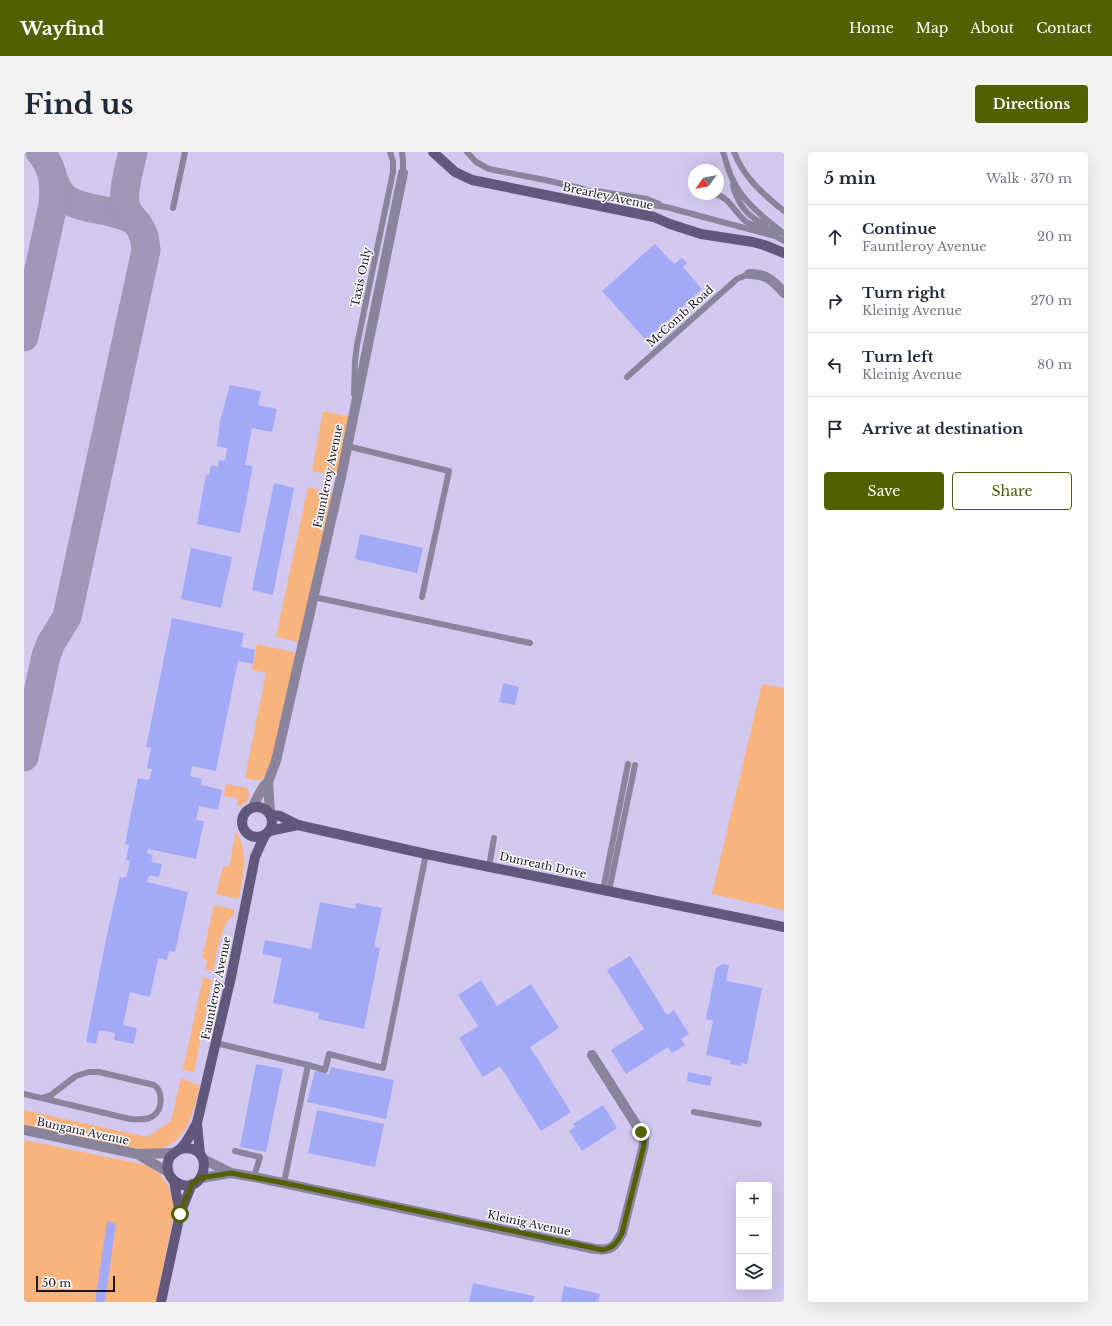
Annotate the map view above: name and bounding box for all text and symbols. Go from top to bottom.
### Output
text: Wayfind [20,17,105,40]
text: Home [849,19,894,37]
text: Map [916,19,948,37]
text: About [970,19,1014,37]
text: Contact [1036,19,1092,37]
button: Directions [975,85,1088,123]
text: Find us [24,87,134,122]
north arrow [688,164,724,200]
text: 5 min [824,168,876,189]
text: Walk · 370 m [986,170,1072,187]
street label: Brearley Avenue [561,180,655,212]
text: Continue [862,219,937,238]
icon: ahead [824,226,846,248]
text: 20 m [1037,228,1072,245]
text: Fauntleroy Avenue [862,238,987,255]
street label: Taxis Only [348,246,374,308]
street label: McComb Road [644,282,717,350]
text: Turn right [862,283,945,302]
icon: right [824,290,846,312]
text: 270 m [1031,292,1072,309]
text: Kleinig Avenue [862,302,962,319]
text: Turn left [862,347,933,366]
icon: left [824,354,846,376]
text: 80 m [1037,356,1072,373]
text: Kleinig Avenue [862,366,962,383]
icon: arrive [824,418,846,440]
text: Arrive at destination [862,419,1023,438]
street label: Fauntleroy Avenue [310,423,346,529]
button: Save [824,472,944,510]
button: Share [952,472,1072,510]
street label: Dunreath Drive [498,849,588,881]
street label: Fauntleroy Avenue [198,935,234,1041]
street label: Bungana Avenue [35,1114,131,1148]
route end [632,1123,650,1141]
map controls [736,1182,772,1290]
button: + [736,1182,772,1218]
route start [171,1205,189,1223]
street label: Kleinig Avenue [486,1207,572,1239]
button: − [736,1218,772,1254]
button: layers [736,1254,772,1290]
scale bar [36,1274,115,1293]
text: 50 m [42,1276,71,1290]

